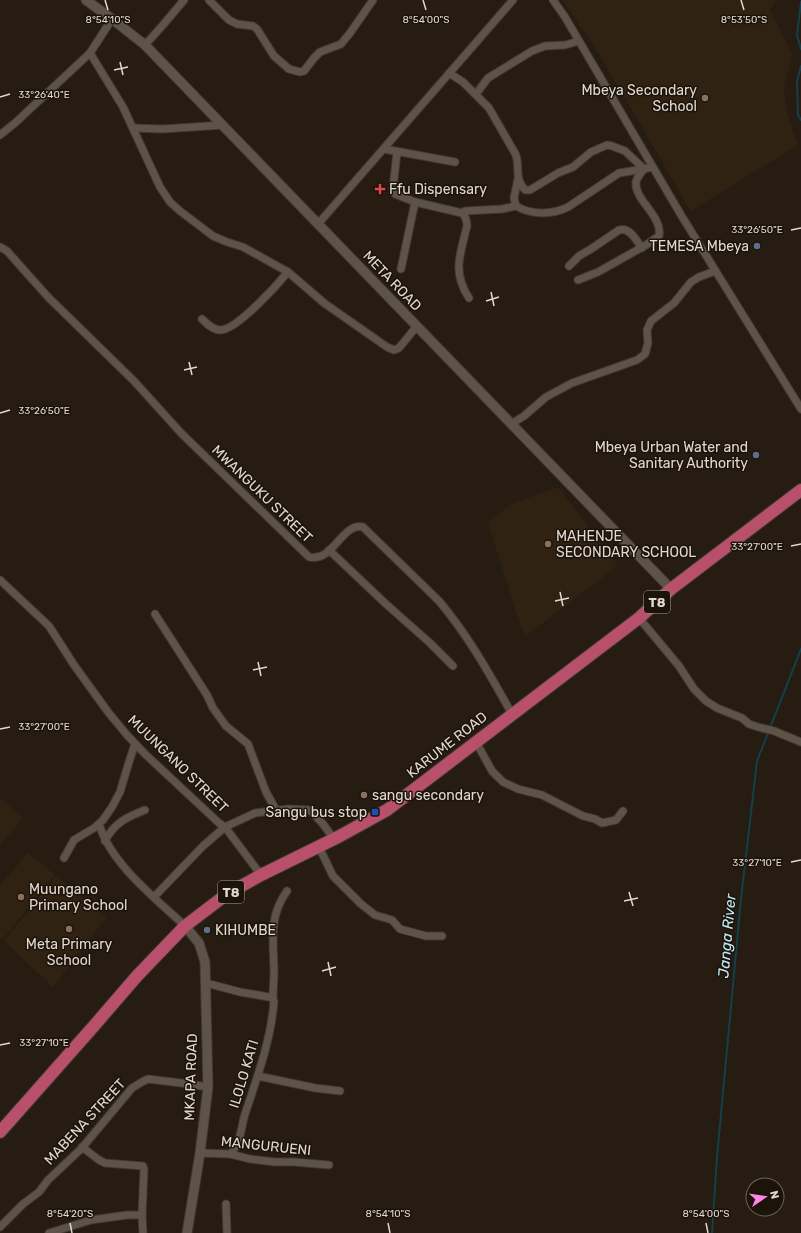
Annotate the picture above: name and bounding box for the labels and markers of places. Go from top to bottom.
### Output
place label: Mbeya Secondary School [581,82,697,115]
marker: Mbeya Secondary School [700,93,710,103]
place label: Ffu Dispensary [389,181,487,198]
marker: Ffu Dispensary [374,183,386,195]
place label: TEMESA Mbeya [650,238,749,255]
marker: TEMESA Mbeya [752,241,762,251]
place label: Mbeya Urban Water and Sanitary Authority [595,439,748,472]
marker: Mbeya Urban Water and Sanitary Authority [751,450,761,460]
place label: MAHENJE SECONDARY SCHOOL [556,528,696,561]
marker: MAHENJE SECONDARY SCHOOL [543,539,553,549]
place label: sangu secondary [372,787,484,804]
marker: sangu secondary [359,790,369,800]
place label: Sangu bus stop [266,804,367,821]
marker: Sangu bus stop [370,807,380,817]
place label: Muungano Primary School [29,881,127,914]
marker: Muungano Primary School [16,892,26,902]
place label: KIHUMBE [215,922,276,939]
marker: Meta Primary School [64,924,74,934]
marker: KIHUMBE [202,925,212,935]
place label: Meta Primary School [26,936,112,969]

